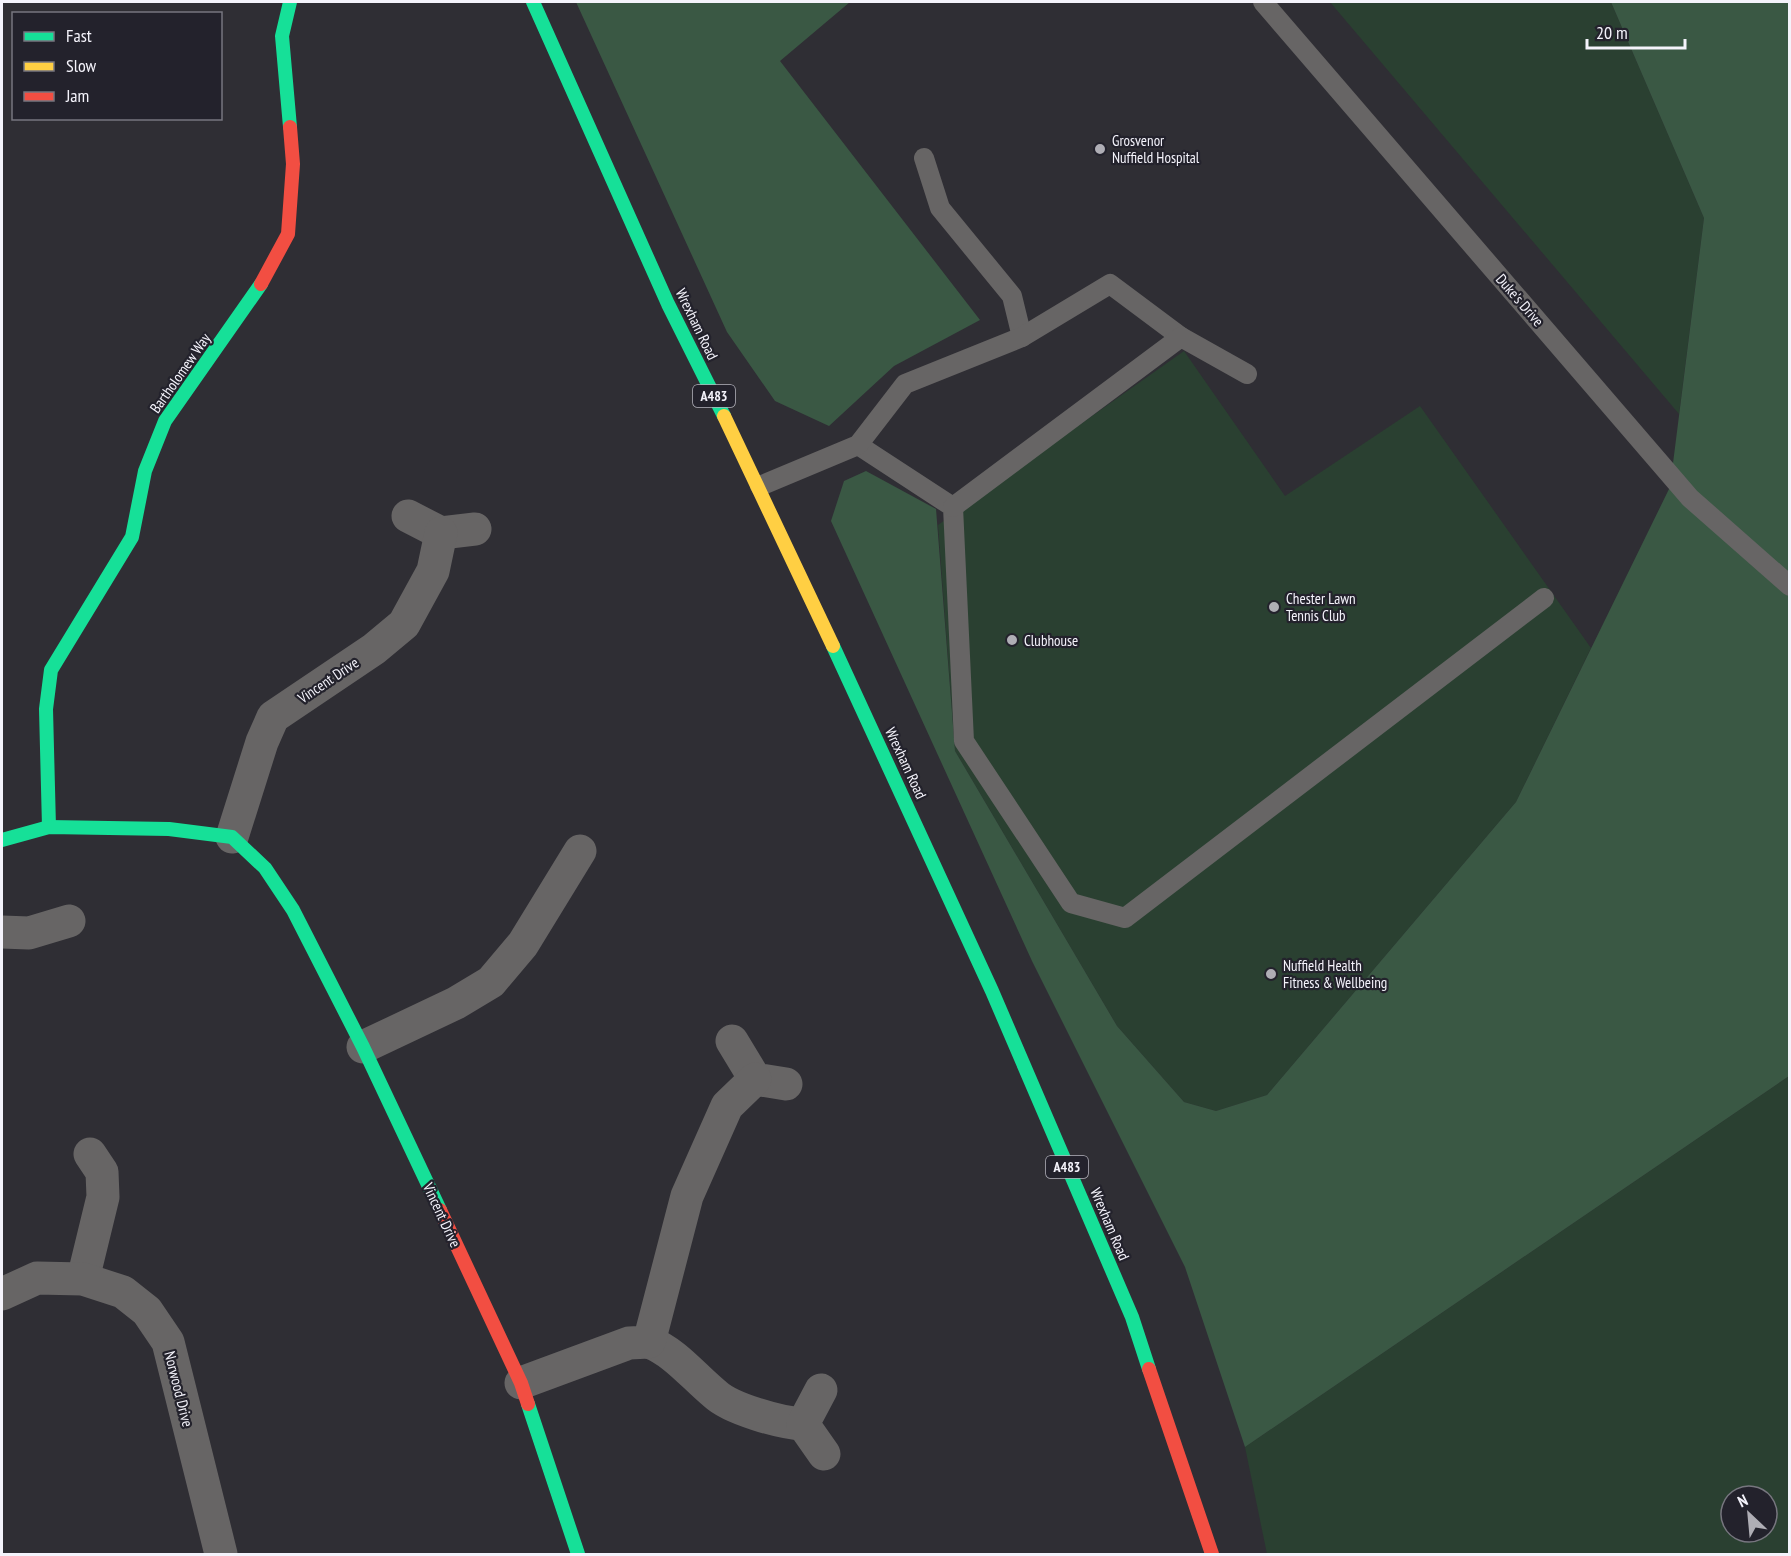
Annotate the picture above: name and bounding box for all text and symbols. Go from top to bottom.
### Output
legend [12,12,222,120]
scale bar [1587,12,1684,50]
text: 20 m [1596,21,1628,44]
text: Fast [66,24,92,47]
text: Slow [66,54,97,77]
text: Jam [65,84,89,107]
place label: Grosvenor Nuffield Hospital [1112,131,1200,167]
marker: Grosvenor Nuffield Hospital [1093,142,1107,156]
street label: Duke's Drive [1492,270,1548,330]
street label: Wrexham Road [672,285,722,363]
street label: Bartholomew Way [145,329,215,417]
road number: A483 [693,385,735,407]
place label: Chester Lawn Tennis Club [1286,589,1356,625]
marker: Chester Lawn Tennis Club [1267,600,1281,614]
place label: Clubhouse [1024,631,1078,650]
marker: Clubhouse [1005,633,1019,647]
street label: Vincent Drive [293,653,362,708]
street label: Wrexham Road [881,724,931,802]
place label: Nuffield Health Fitness & Wellbeing [1283,956,1387,992]
marker: Nuffield Health Fitness & Wellbeing [1264,967,1278,981]
road number: A483 [1046,1156,1088,1178]
street label: Vincent Drive [418,1179,465,1250]
street label: Wrexham Road [1086,1185,1134,1263]
street label: Norwood Drive [160,1349,198,1429]
north arrow [1719,1484,1779,1544]
text: N [1734,1490,1751,1511]

